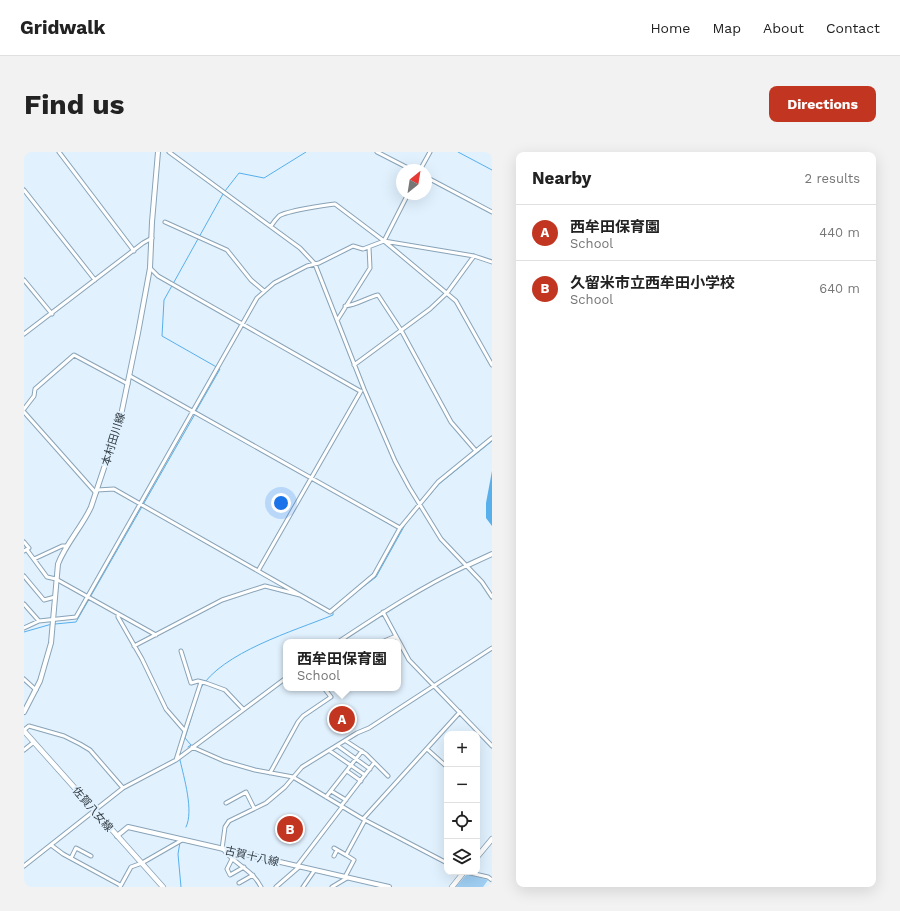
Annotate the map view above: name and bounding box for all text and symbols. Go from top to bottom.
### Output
text: Gridwalk [20,16,105,39]
text: Home [650,20,690,36]
text: Map [712,20,741,36]
text: About [763,20,804,36]
text: Contact [826,20,880,36]
button: Directions [769,86,876,122]
text: Find us [24,88,124,121]
north arrow [396,164,432,200]
text: Nearby [532,168,591,188]
text: 2 results [805,171,860,186]
text: 西牟田保育園 [570,218,660,236]
text: A [541,225,549,240]
text: 440 m [819,225,860,240]
text: School [570,236,613,251]
text: 久留米市立西牟田小学校 [570,274,735,292]
text: B [541,281,549,296]
text: 640 m [819,281,860,296]
text: School [570,292,613,307]
street label: 本村田川線 [99,411,128,467]
your location [271,493,291,513]
popup [283,639,401,691]
text: 西牟田保育園 [297,650,387,668]
text: School [297,668,340,683]
pin: A [329,704,355,734]
map controls [444,731,480,875]
button: + [444,731,480,767]
button: − [444,767,480,803]
street label: 佐賀八女線 [70,784,116,834]
button: locate [444,803,480,839]
pin: B [277,814,303,844]
button: layers [444,839,480,875]
street label: 古賀十八線 [224,844,280,869]

